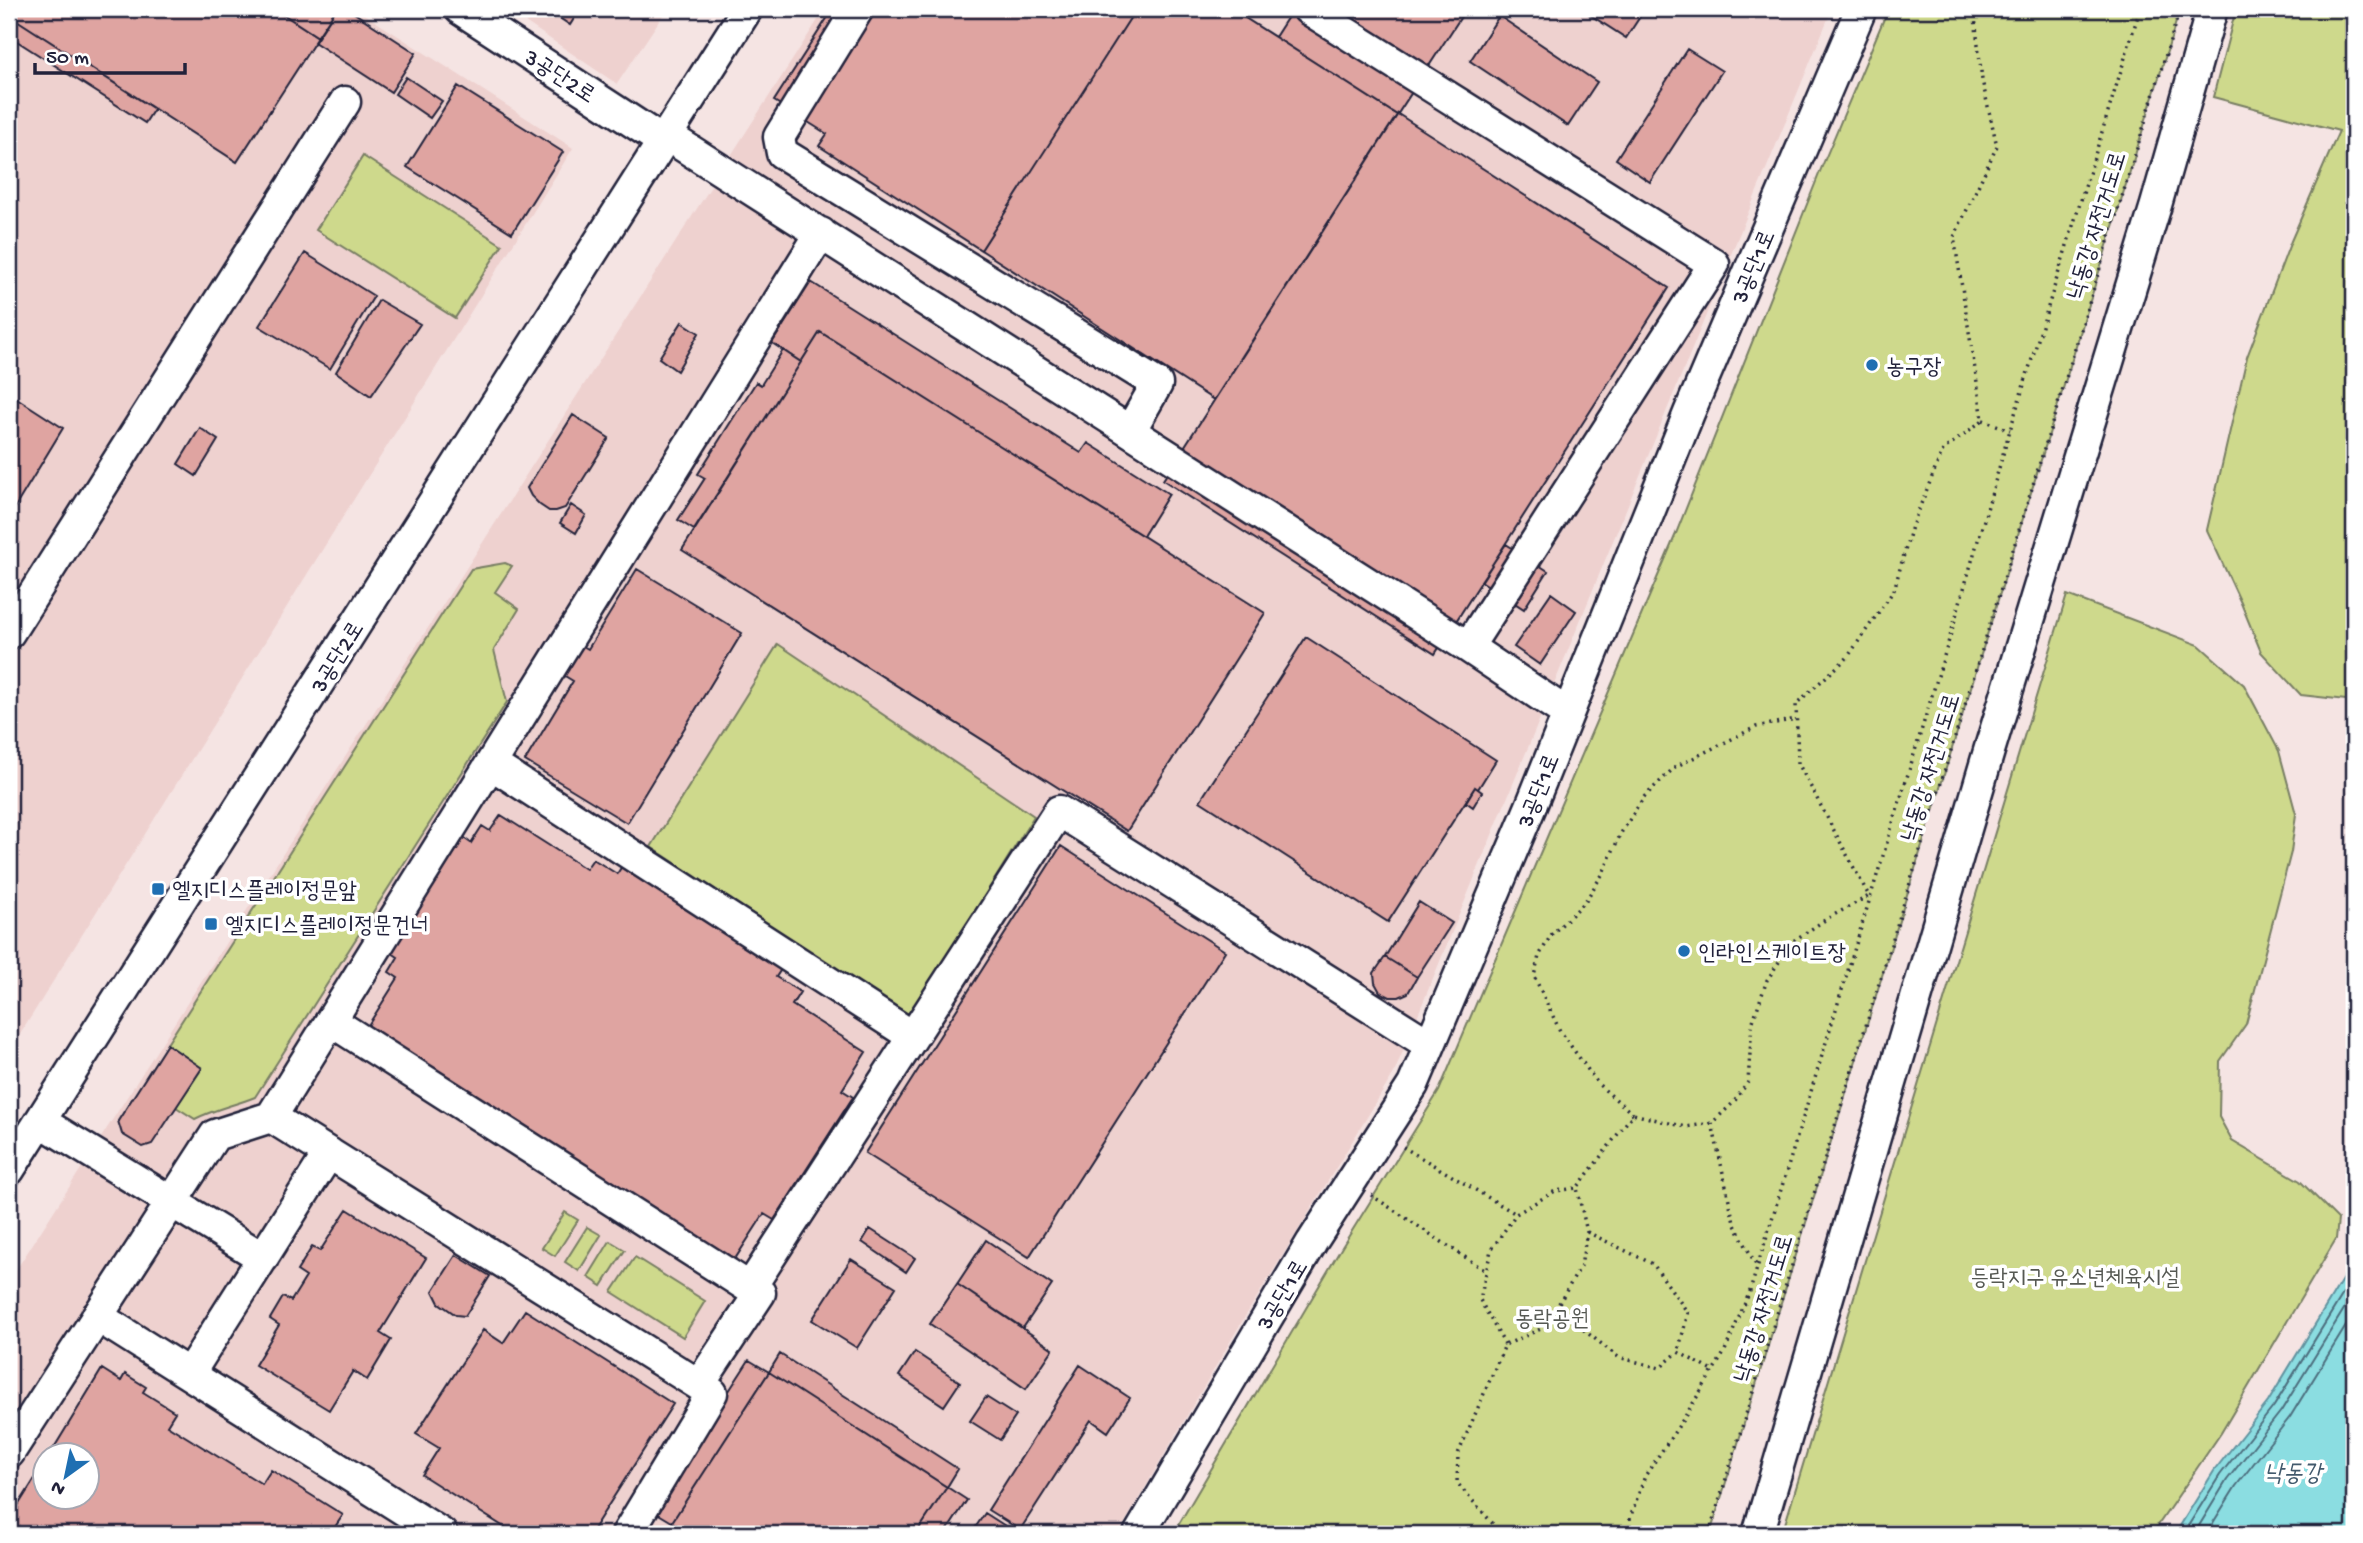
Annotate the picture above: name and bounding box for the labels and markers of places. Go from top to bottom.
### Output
place label: 농구장 [1886,355,1942,382]
marker: 농구장 [1864,357,1880,373]
place label: 엘지디스플레이정문앞 [172,879,357,906]
marker: 엘지디스플레이정문앞 [150,881,166,897]
place label: 엘지디스플레이정문건너 [225,914,429,941]
marker: 엘지디스플레이정문건너 [203,916,219,932]
place label: 인라인스케이트장 [1698,941,1846,968]
marker: 인라인스케이트장 [1676,943,1692,959]

